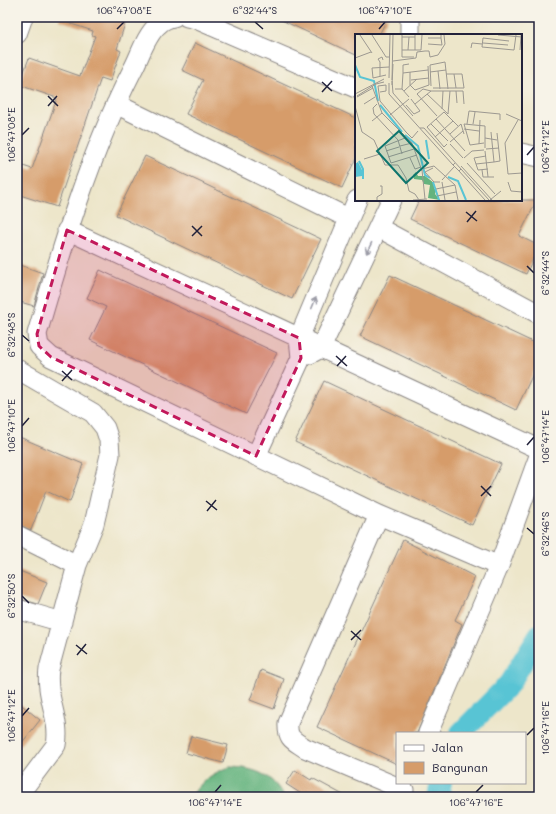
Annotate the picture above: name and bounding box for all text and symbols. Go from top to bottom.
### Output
text: 106°47'08"E [96,3,152,17]
text: 6°32'44"S [233,3,278,17]
text: 106°47'10"E [358,3,412,17]
inset map [355,34,522,201]
text: 106°47'08"E [4,107,18,163]
text: 106°47'12"E [538,120,552,174]
one-way arrow [365,242,372,254]
text: 6°32'44"S [538,250,552,295]
one-way arrow [311,297,319,309]
text: 6°32'48"S [4,312,18,357]
text: 106°47'10"E [4,399,18,453]
text: 106°47'14"E [538,410,552,464]
text: 6°32'46"S [538,511,552,556]
text: 6°32'50"S [4,573,18,618]
text: 106°47'12"E [4,689,18,743]
text: 106°47'16"E [538,701,552,755]
legend [396,732,526,784]
text: Jalan [432,739,463,755]
text: Bangunan [432,759,488,775]
text: 106°47'14"E [188,795,242,809]
text: 106°47'16"E [449,795,503,809]

